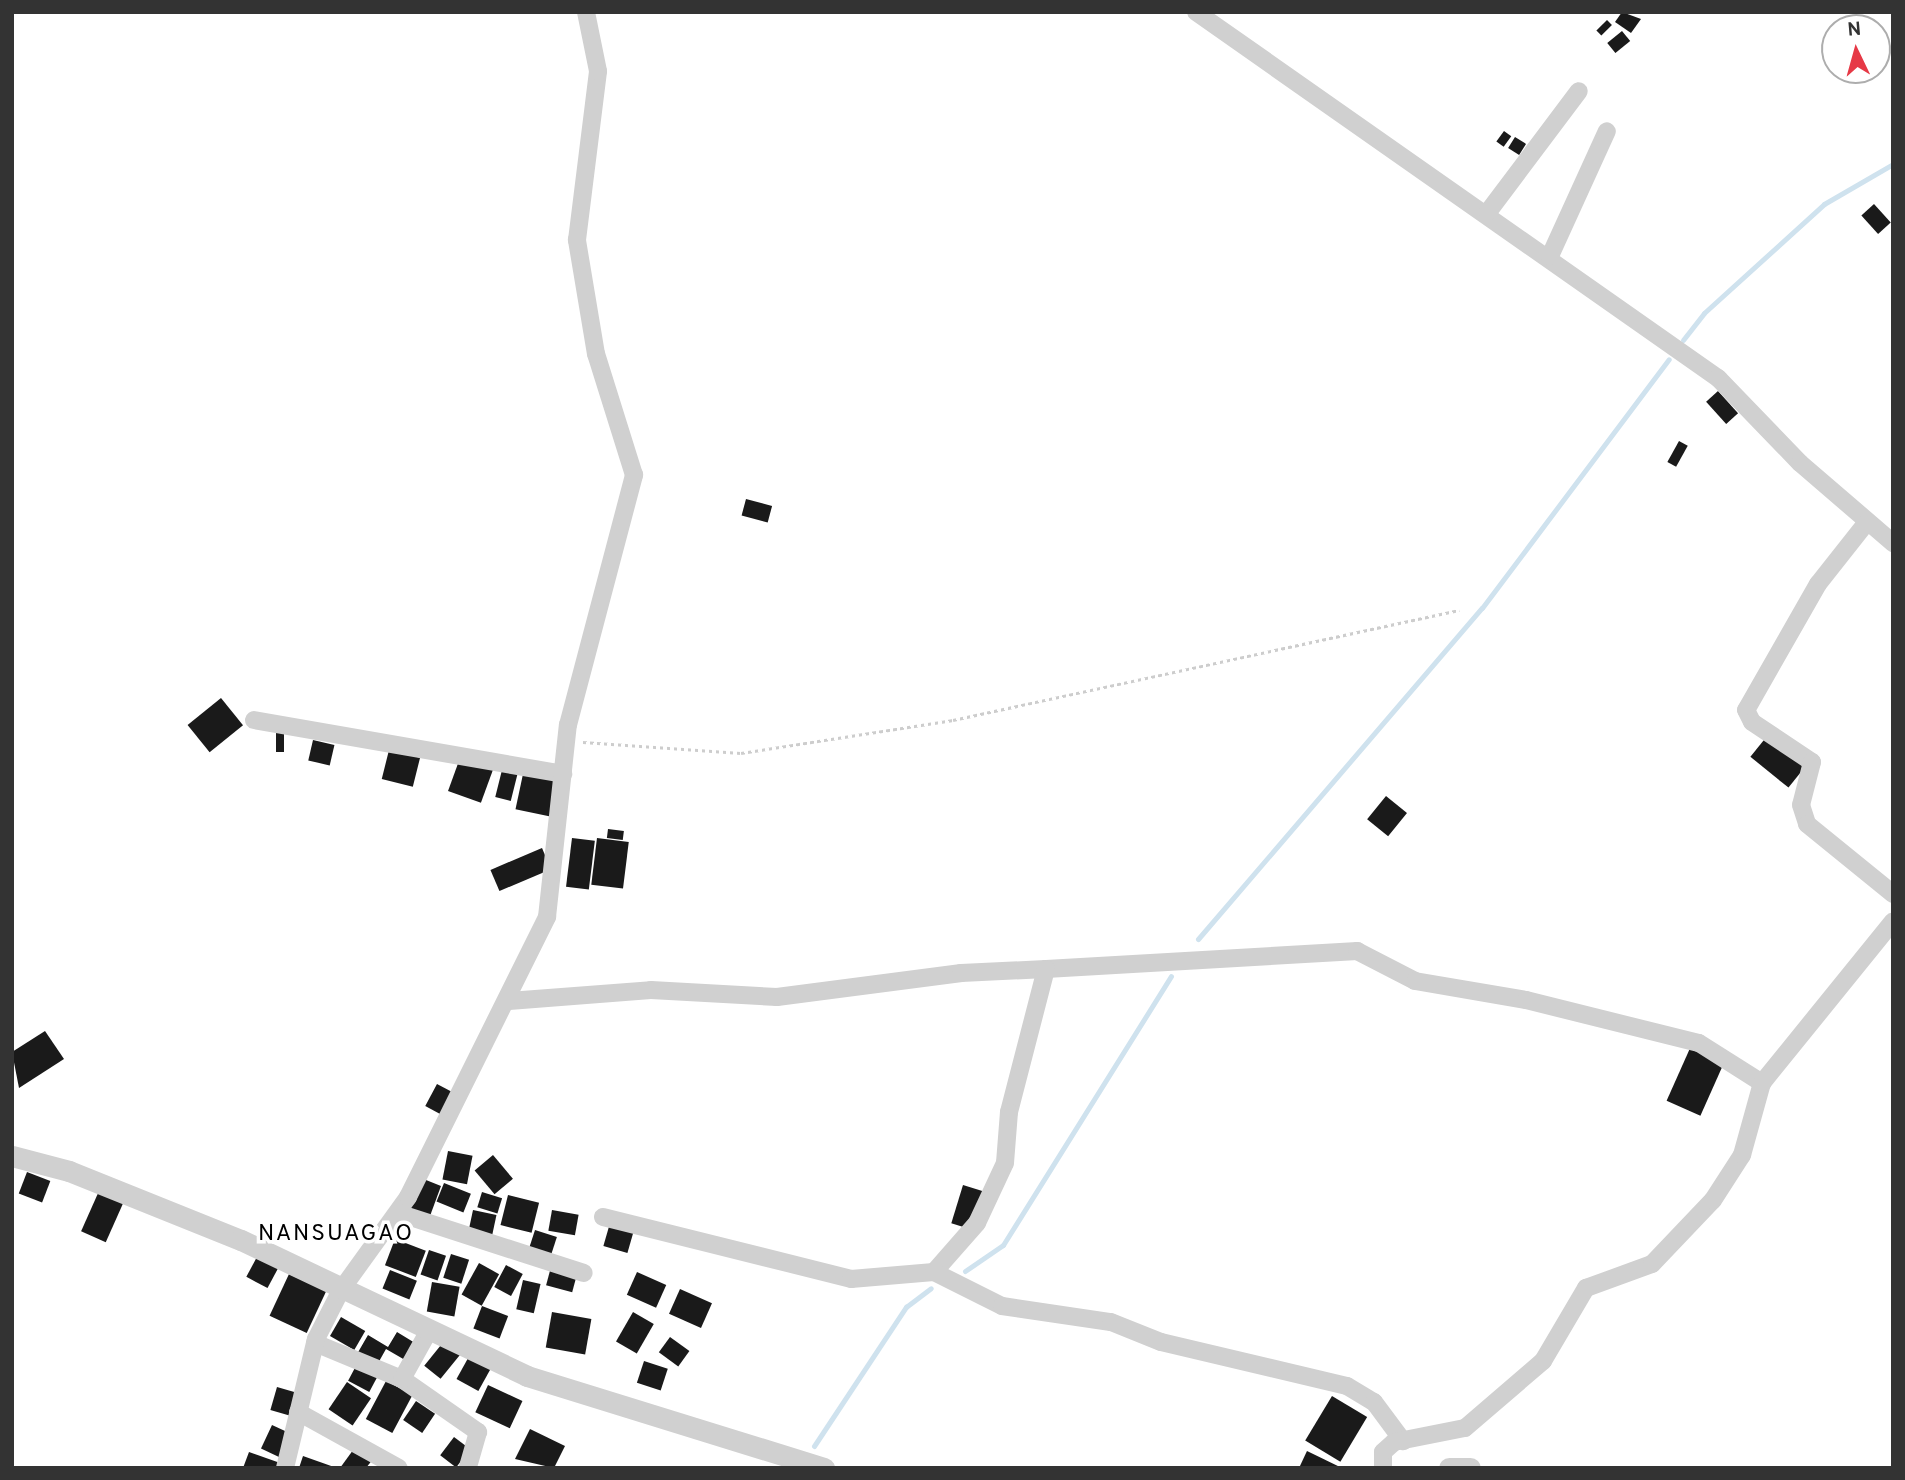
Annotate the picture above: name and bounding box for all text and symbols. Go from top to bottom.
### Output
north arrow [1821,14,1891,84]
text: N [1846,18,1862,43]
district label: NANSUAGAO [259,1221,413,1249]

